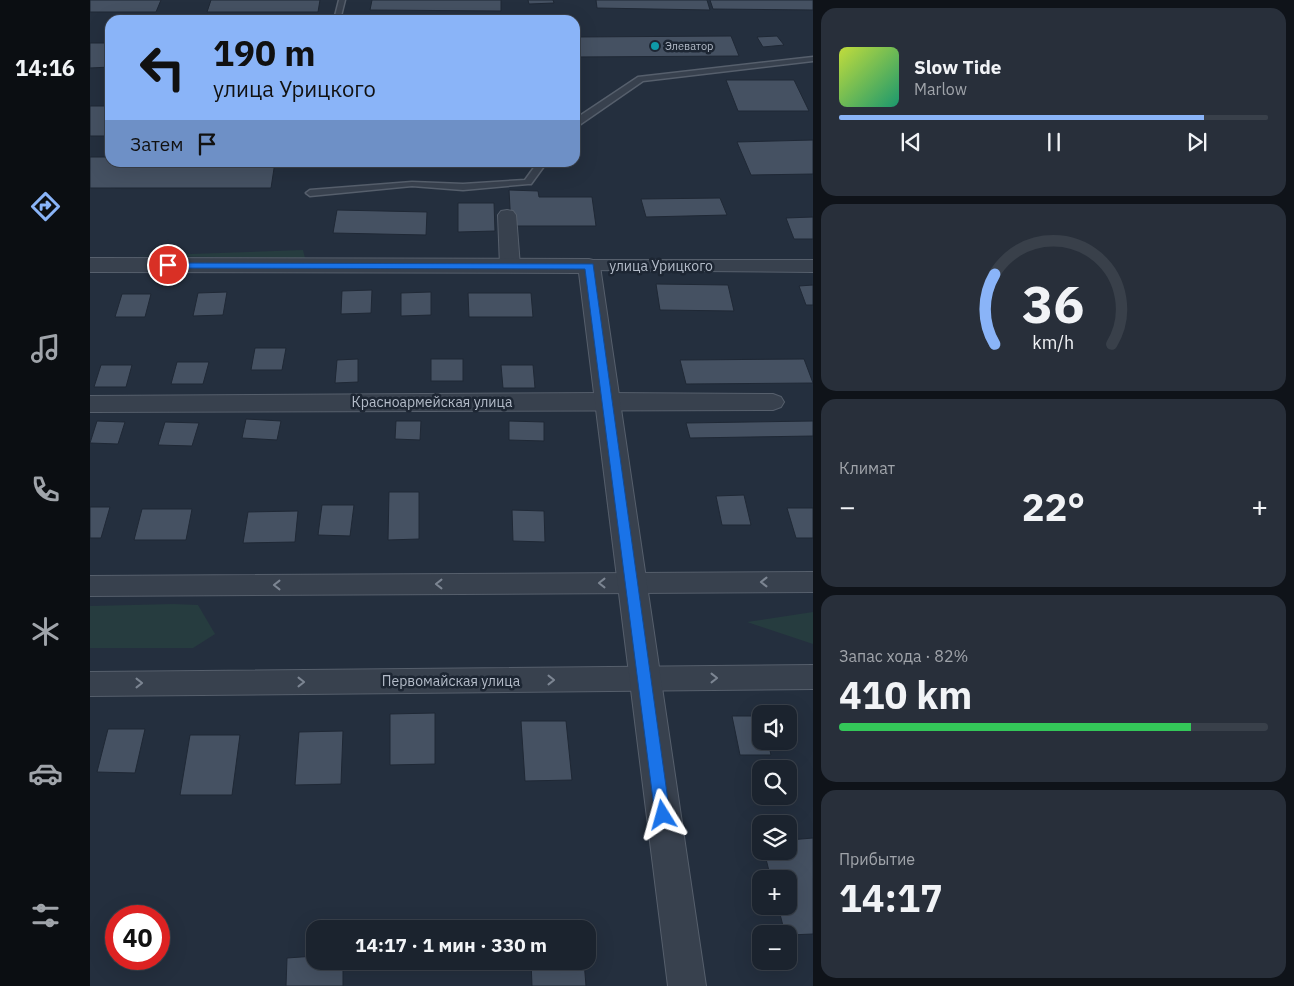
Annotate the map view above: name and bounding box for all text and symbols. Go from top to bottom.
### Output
text: 190 m [213,30,316,76]
icon: left [130,35,195,100]
place label: Элеватор [665,39,713,53]
marker: Элеватор [649,40,661,52]
text: 14:16 [15,53,75,82]
text: Slow Tide [914,55,1001,79]
text: улица Урицкого [213,74,376,103]
text: Marlow [914,79,967,99]
icon: previous [897,128,925,156]
icon: pause [1040,128,1068,156]
icon: next [1183,128,1211,156]
icon: arrive [193,130,221,158]
text: Затем [130,132,183,156]
icon: directions [28,189,63,224]
pin [147,244,189,286]
icon: arrive [154,251,182,279]
street label: улица Урицкого [609,257,713,275]
text: 36 [1022,270,1085,337]
icon: music [28,331,63,366]
text: km/h [1033,331,1075,354]
street label: Красноармейская улица [352,393,513,411]
text: Климат [839,458,895,478]
icon: phone [28,472,63,507]
text: 22° [1022,482,1085,531]
text: − [839,488,856,525]
text: + [1251,488,1268,525]
one-way arrow [760,577,768,587]
one-way arrow [597,578,605,588]
one-way arrow [435,579,442,589]
one-way arrow [272,580,280,590]
icon: climate [28,614,63,649]
text: Запас хода · 82% [839,646,968,666]
text: 410 km [839,670,972,719]
street label: Первомайская улица [382,672,521,690]
one-way arrow [710,673,718,683]
one-way arrow [548,675,555,685]
one-way arrow [298,677,305,687]
one-way arrow [135,678,143,688]
map controls [752,705,797,970]
button: sound [752,705,797,750]
icon: car [28,756,63,791]
button: search [752,760,797,805]
position arrow [636,788,688,840]
button: layers [752,815,797,860]
text: Прибытие [839,849,915,869]
button: + [752,870,797,915]
text: 14:17 [839,873,943,922]
icon: filters [28,898,63,933]
speed limit sign: 40 [105,905,170,970]
button: − [752,925,797,970]
text: 14:17 · 1 мин · 330 m [355,933,547,957]

